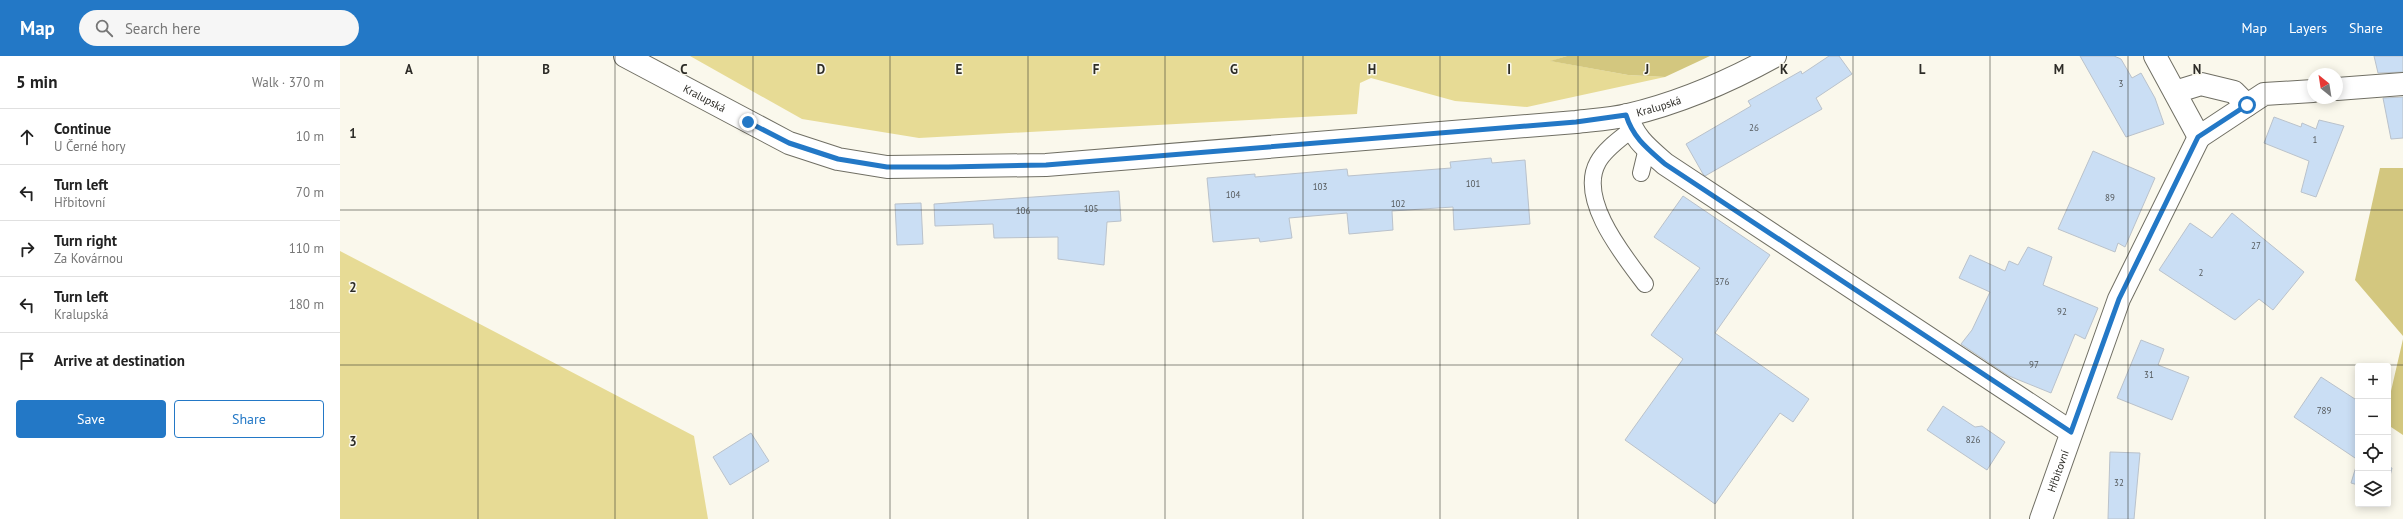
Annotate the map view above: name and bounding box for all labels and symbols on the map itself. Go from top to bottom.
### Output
text: A [405,61,413,78]
text: B [542,61,550,78]
text: C [680,61,688,78]
text: D [817,61,825,78]
text: E [956,61,963,78]
text: F [1093,61,1100,78]
text: G [1230,61,1238,78]
text: H [1368,61,1376,78]
text: I [1507,61,1511,78]
text: J [1644,61,1649,78]
text: K [1780,61,1788,78]
text: L [1919,61,1926,78]
text: M [2054,61,2064,78]
text: N [2193,61,2201,78]
north arrow [2307,68,2343,104]
house number: 3 [2119,78,2124,89]
street label: Kralupská [681,81,728,115]
street label: Kralupská [1635,93,1683,120]
route start [2238,96,2256,114]
route end [739,113,757,131]
house number: 26 [1749,122,1759,133]
text: 1 [349,125,357,142]
house number: 1 [2313,134,2318,145]
house number: 101 [1466,178,1480,189]
house number: 103 [1313,181,1327,192]
house number: 104 [1226,189,1240,200]
house number: 89 [2105,192,2115,203]
house number: 102 [1391,198,1405,209]
house number: 105 [1084,203,1098,214]
house number: 106 [1016,205,1030,216]
house number: 27 [2251,240,2261,251]
house number: 2 [2199,267,2204,278]
house number: 376 [1715,276,1729,287]
text: 2 [349,279,357,296]
house number: 92 [2057,306,2067,317]
house number: 97 [2029,359,2039,370]
house number: 31 [2144,369,2154,380]
house number: 789 [2317,405,2331,416]
text: 3 [349,433,357,450]
house number: 826 [1966,434,1980,445]
street label: Hřbitovní [2044,448,2072,494]
house number: 32 [2114,477,2124,488]

